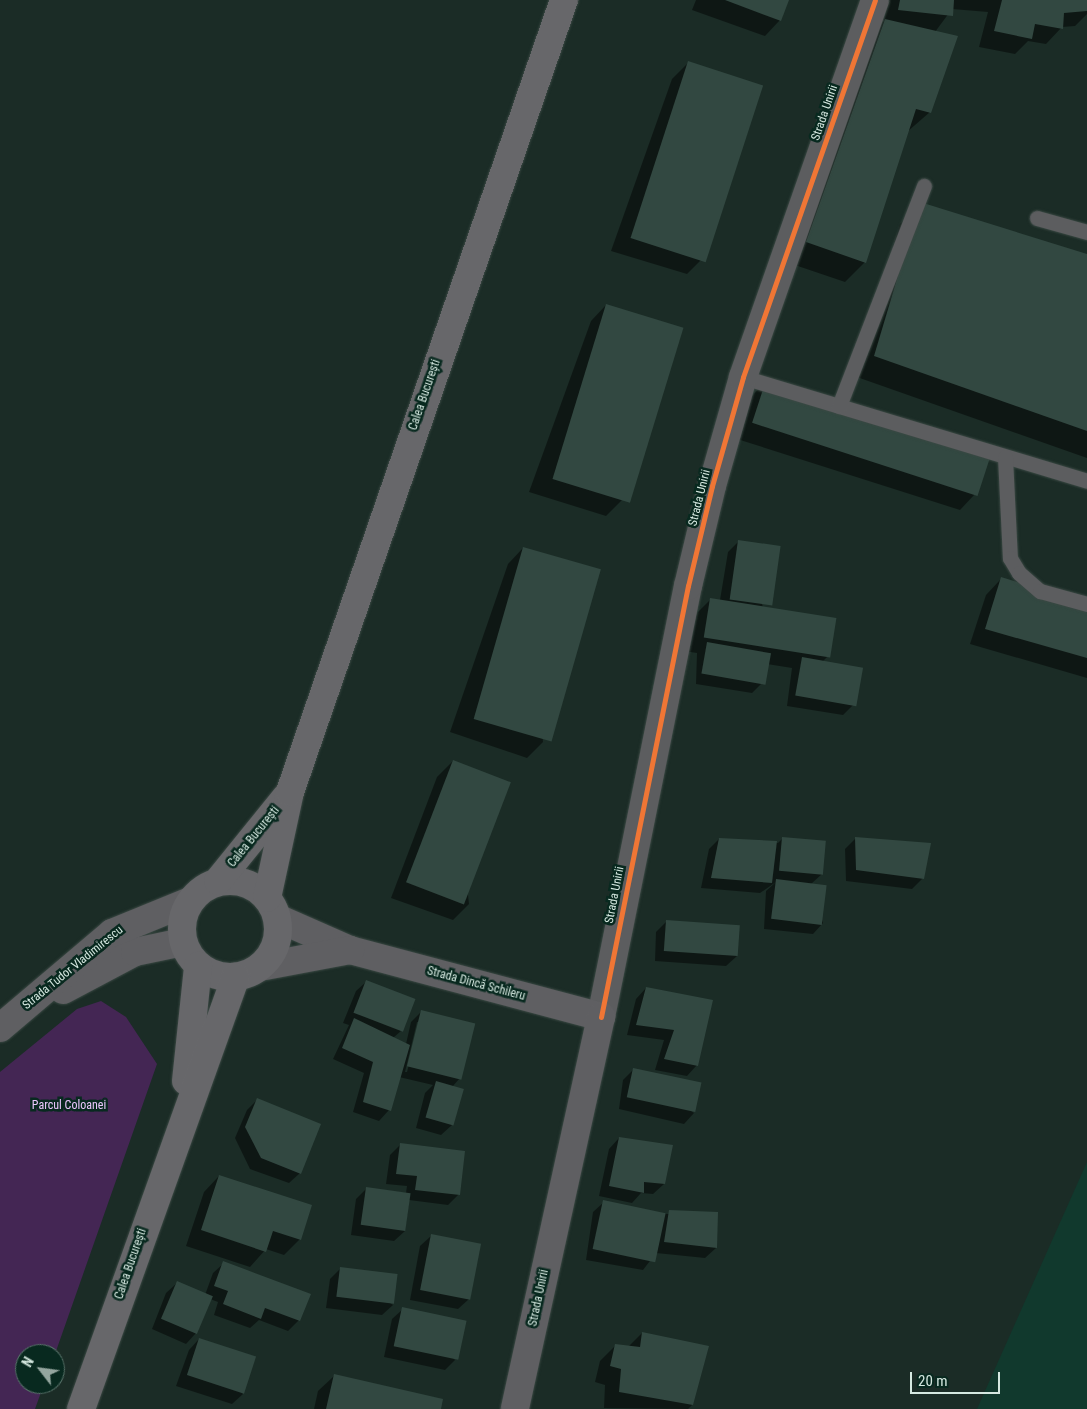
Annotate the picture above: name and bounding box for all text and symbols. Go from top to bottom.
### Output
street label: Strada Unirii [809,83,841,143]
street label: Calea București [406,358,444,432]
street label: Strada Unirii [686,468,714,528]
street label: Calea București [225,804,283,870]
street label: Strada Unirii [602,865,628,925]
street label: Strada Tudor Vladimirescu [20,923,126,1013]
street label: Strada Dincă Schileru [425,964,527,1004]
park label: Parcul Coloanei [32,1099,106,1113]
street label: Calea București [112,1227,150,1301]
street label: Strada Unirii [526,1268,552,1328]
north arrow [15,1344,65,1394]
text: N [19,1354,37,1370]
scale bar [912,1362,1002,1394]
text: 20 m [918,1372,948,1390]

